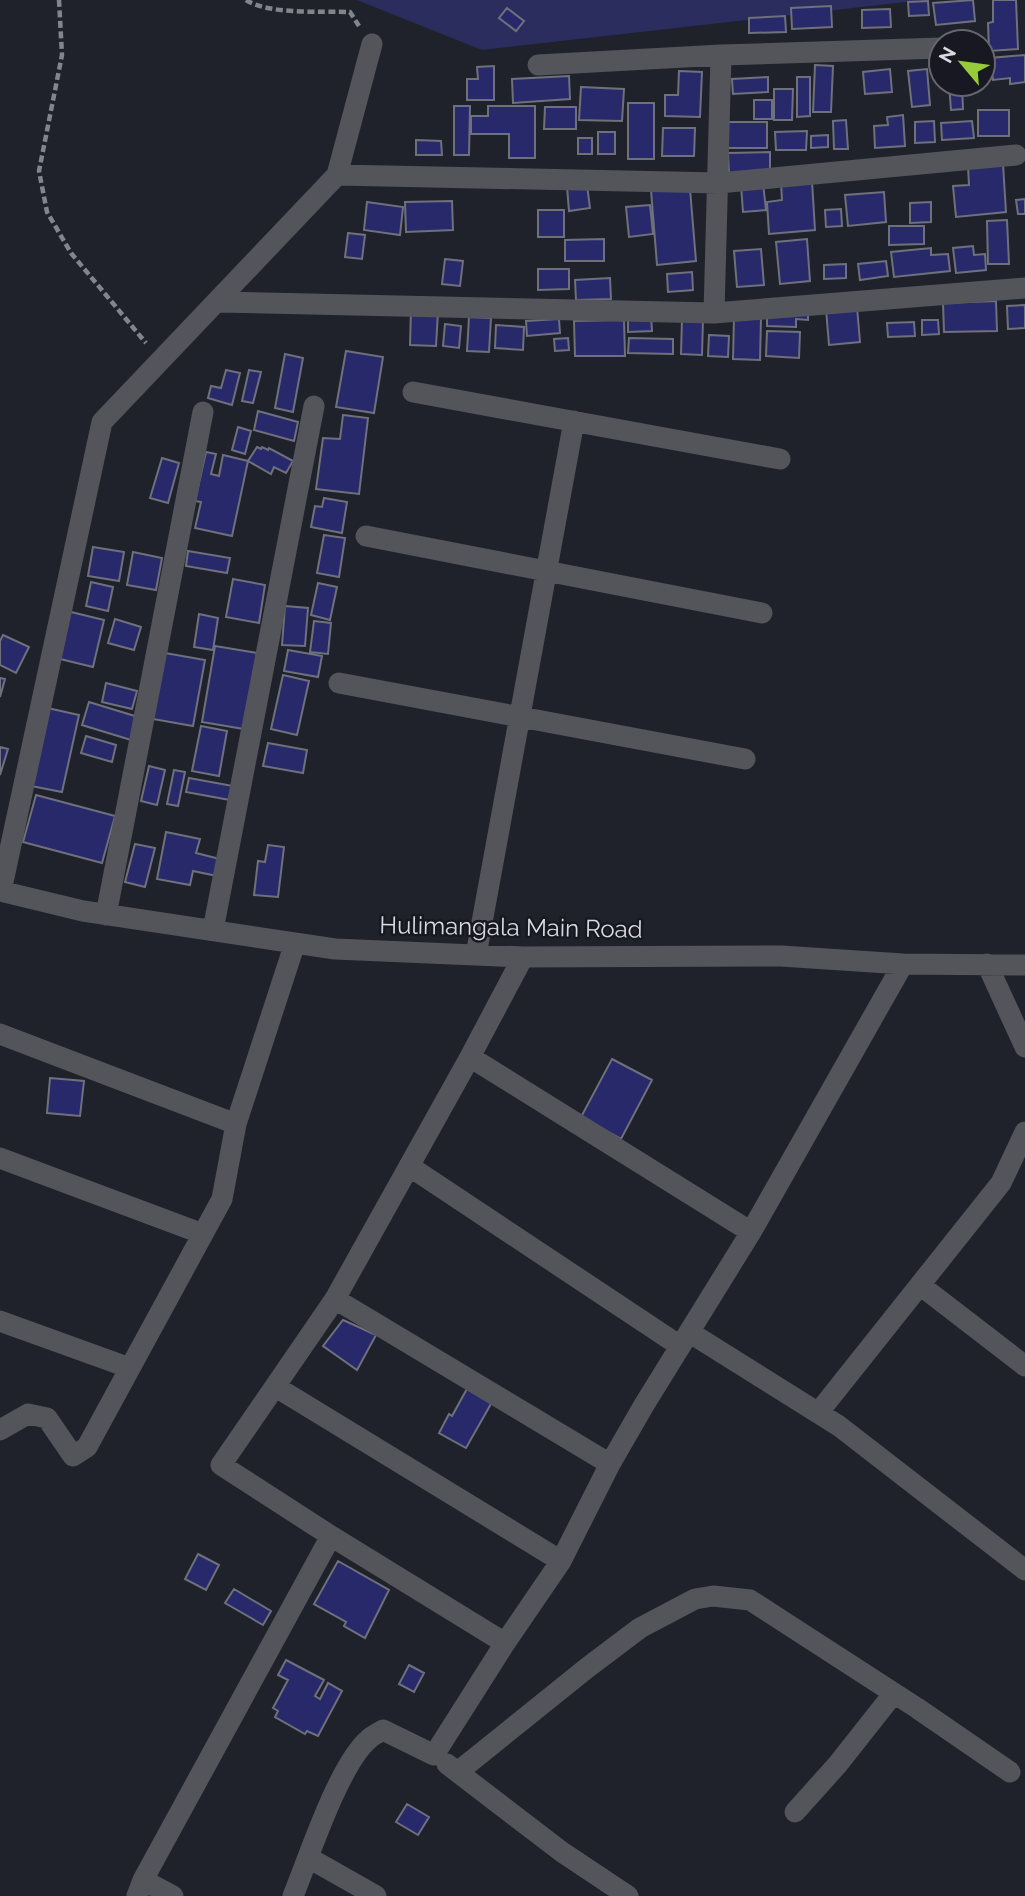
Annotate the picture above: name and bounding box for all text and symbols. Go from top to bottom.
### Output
north arrow [927,28,997,98]
text: N [934,43,960,66]
street label: Hulimangala Main Road [379,910,643,944]

